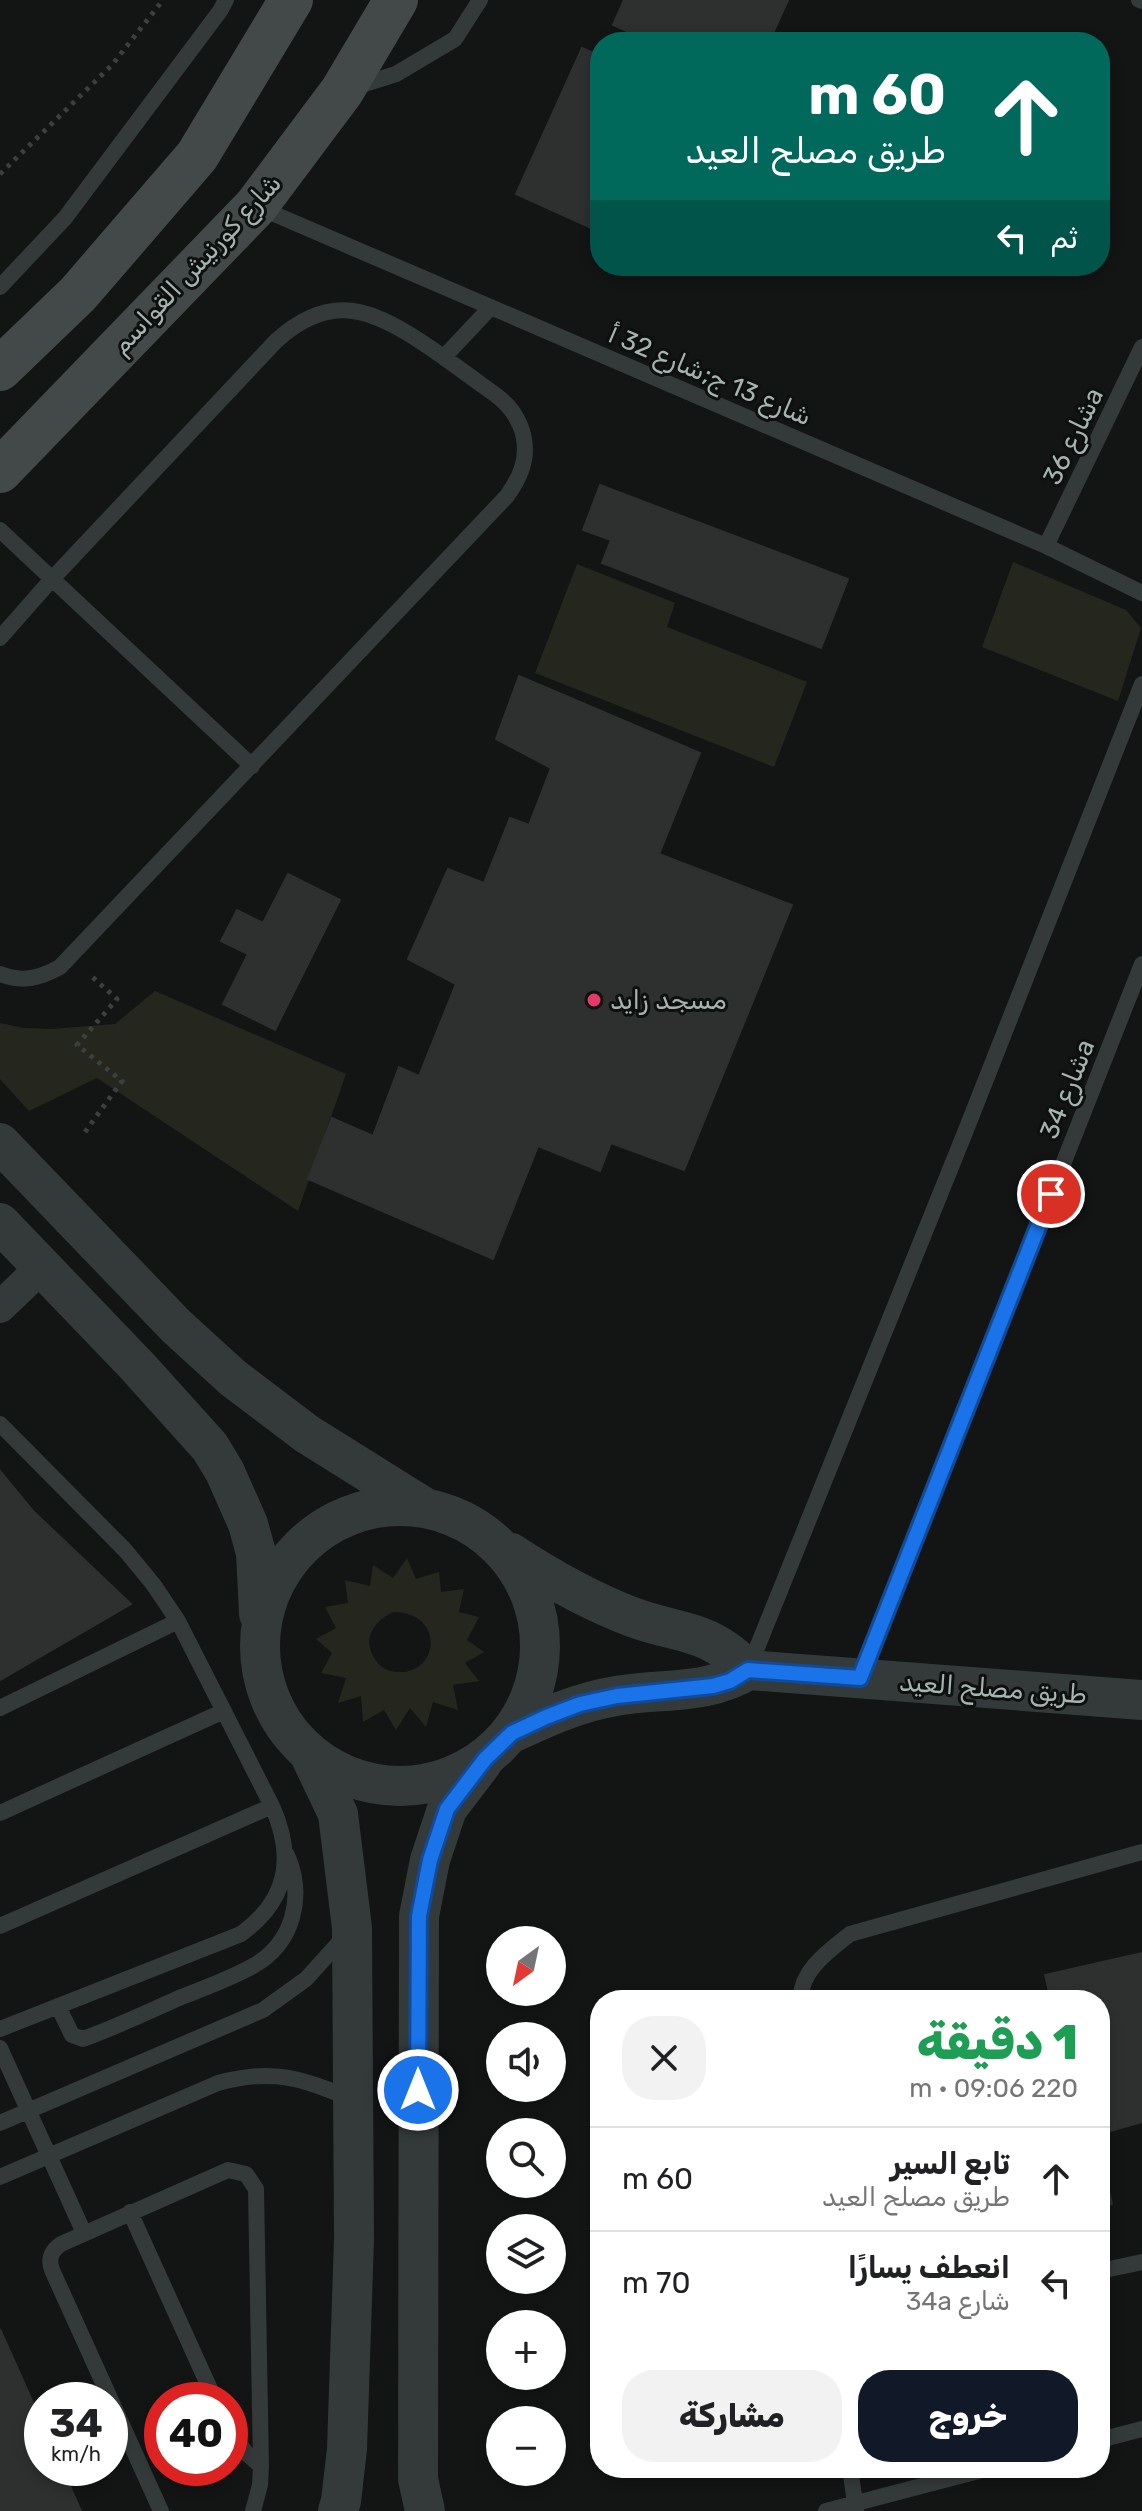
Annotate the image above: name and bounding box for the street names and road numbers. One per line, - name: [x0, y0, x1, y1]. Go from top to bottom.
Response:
- street label: شارع كورنيش القواسم: [105, 168, 289, 362]
- street label: شارع 13 ج;شارع 32 أ: [603, 319, 816, 434]
- street label: شارع 36a: [1037, 383, 1112, 491]
- street label: شارع 34a: [1034, 1035, 1103, 1144]
- street label: طريق مصلح العيد: [898, 1666, 1088, 1714]

